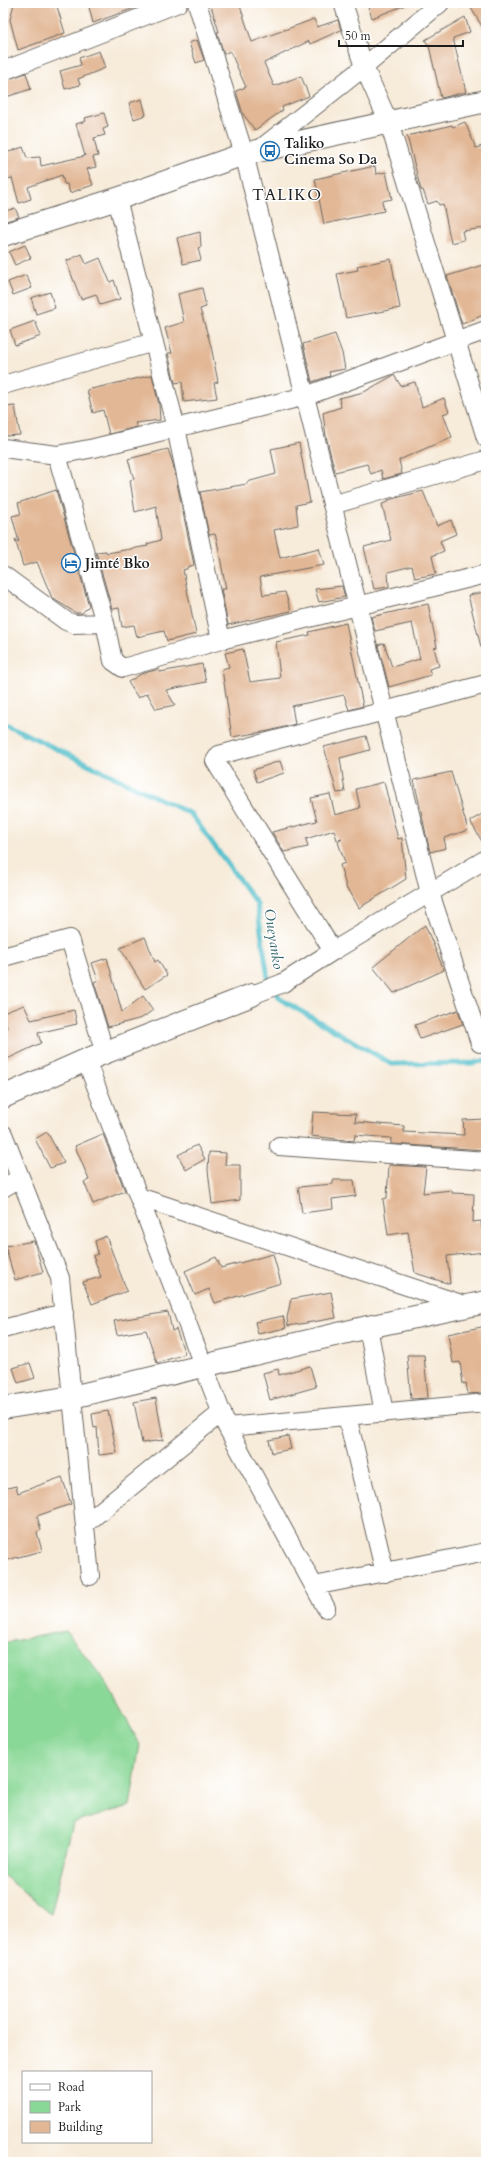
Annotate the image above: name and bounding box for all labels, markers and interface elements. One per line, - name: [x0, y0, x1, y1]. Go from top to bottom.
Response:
- scale bar: [339, 22, 463, 48]
- text: 50 m: [345, 28, 372, 44]
- place label: Taliko Cinema So Da: [284, 134, 377, 169]
- bus stop icon: Taliko Cinema So Da: [259, 140, 281, 162]
- district label: TALIKO: [252, 184, 322, 206]
- hotel icon: Jimté Bko: [60, 552, 82, 574]
- place label: Jimté Bko: [83, 554, 150, 573]
- water label: Oueyanko: [259, 907, 289, 971]
- legend: [22, 2071, 152, 2143]
- text: Road: [58, 2079, 85, 2095]
- text: Park: [58, 2099, 82, 2115]
- text: Building: [58, 2119, 103, 2135]

